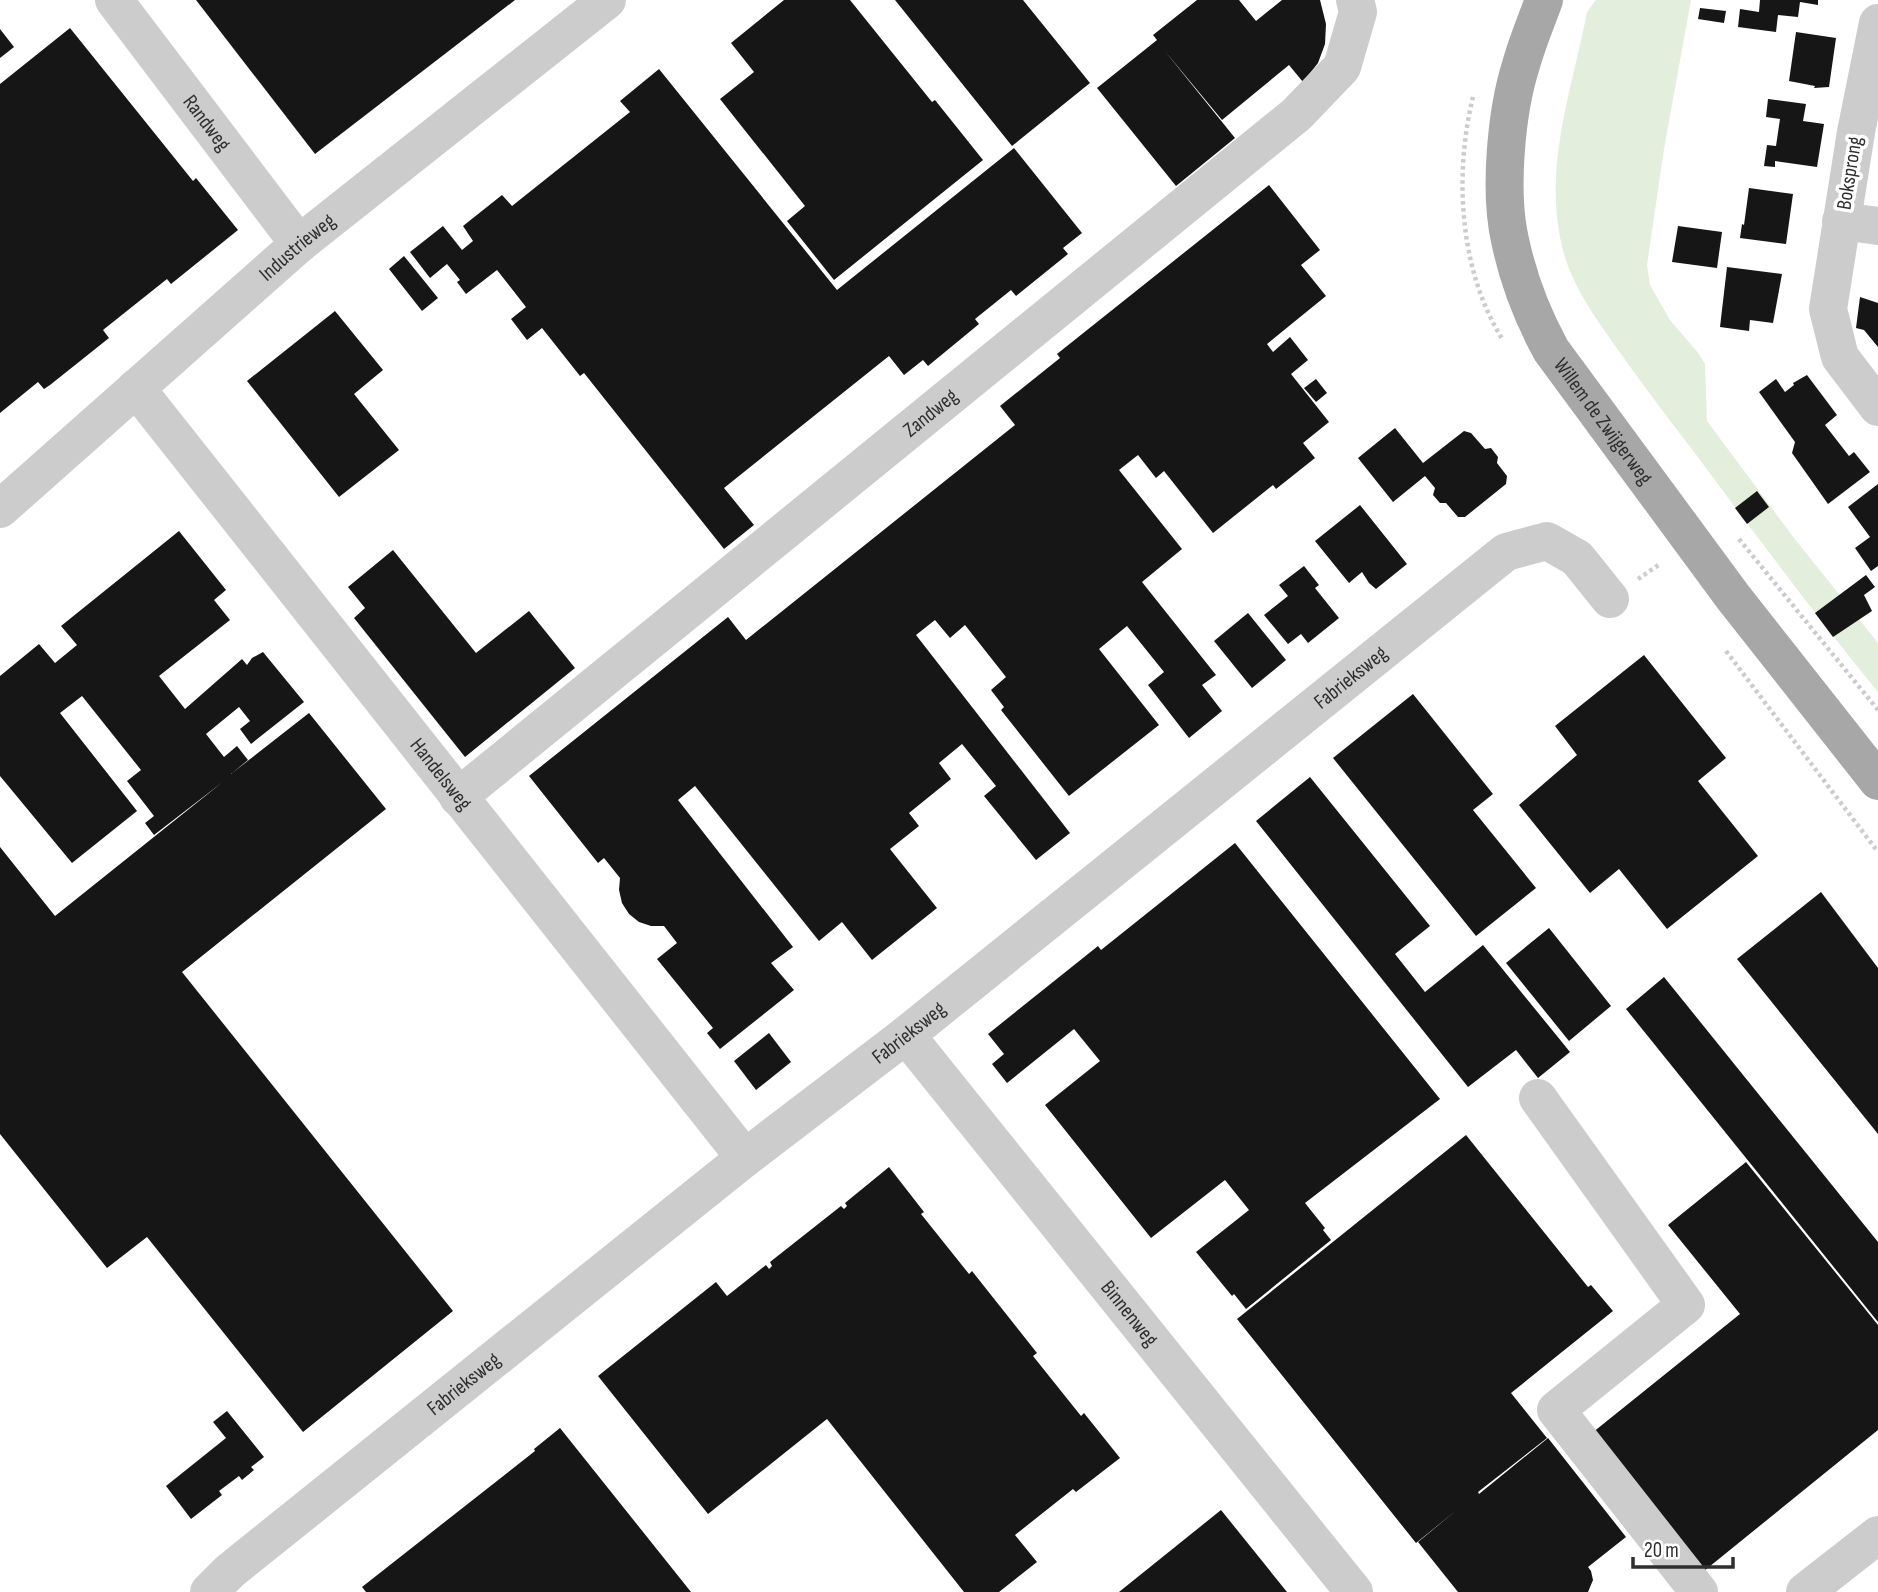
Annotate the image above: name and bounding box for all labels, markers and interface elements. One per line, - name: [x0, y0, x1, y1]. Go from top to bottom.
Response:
- street label: Randweg: [177, 90, 236, 156]
- street label: Boksprong: [1831, 135, 1868, 211]
- street label: Industrieweg: [254, 208, 340, 286]
- street label: Willem de Zwijgerweg: [1548, 353, 1658, 490]
- street label: Zandweg: [898, 383, 963, 442]
- street label: Fabrieksweg: [1309, 641, 1392, 715]
- street label: Handelsweg: [405, 733, 477, 815]
- street label: Fabrieksweg: [867, 996, 951, 1069]
- street label: Binnenweg: [1095, 1276, 1163, 1351]
- street label: Fabrieksweg: [422, 1347, 505, 1421]
- scale bar: [1633, 1526, 1733, 1570]
- text: 20 m: [1644, 1538, 1679, 1563]

